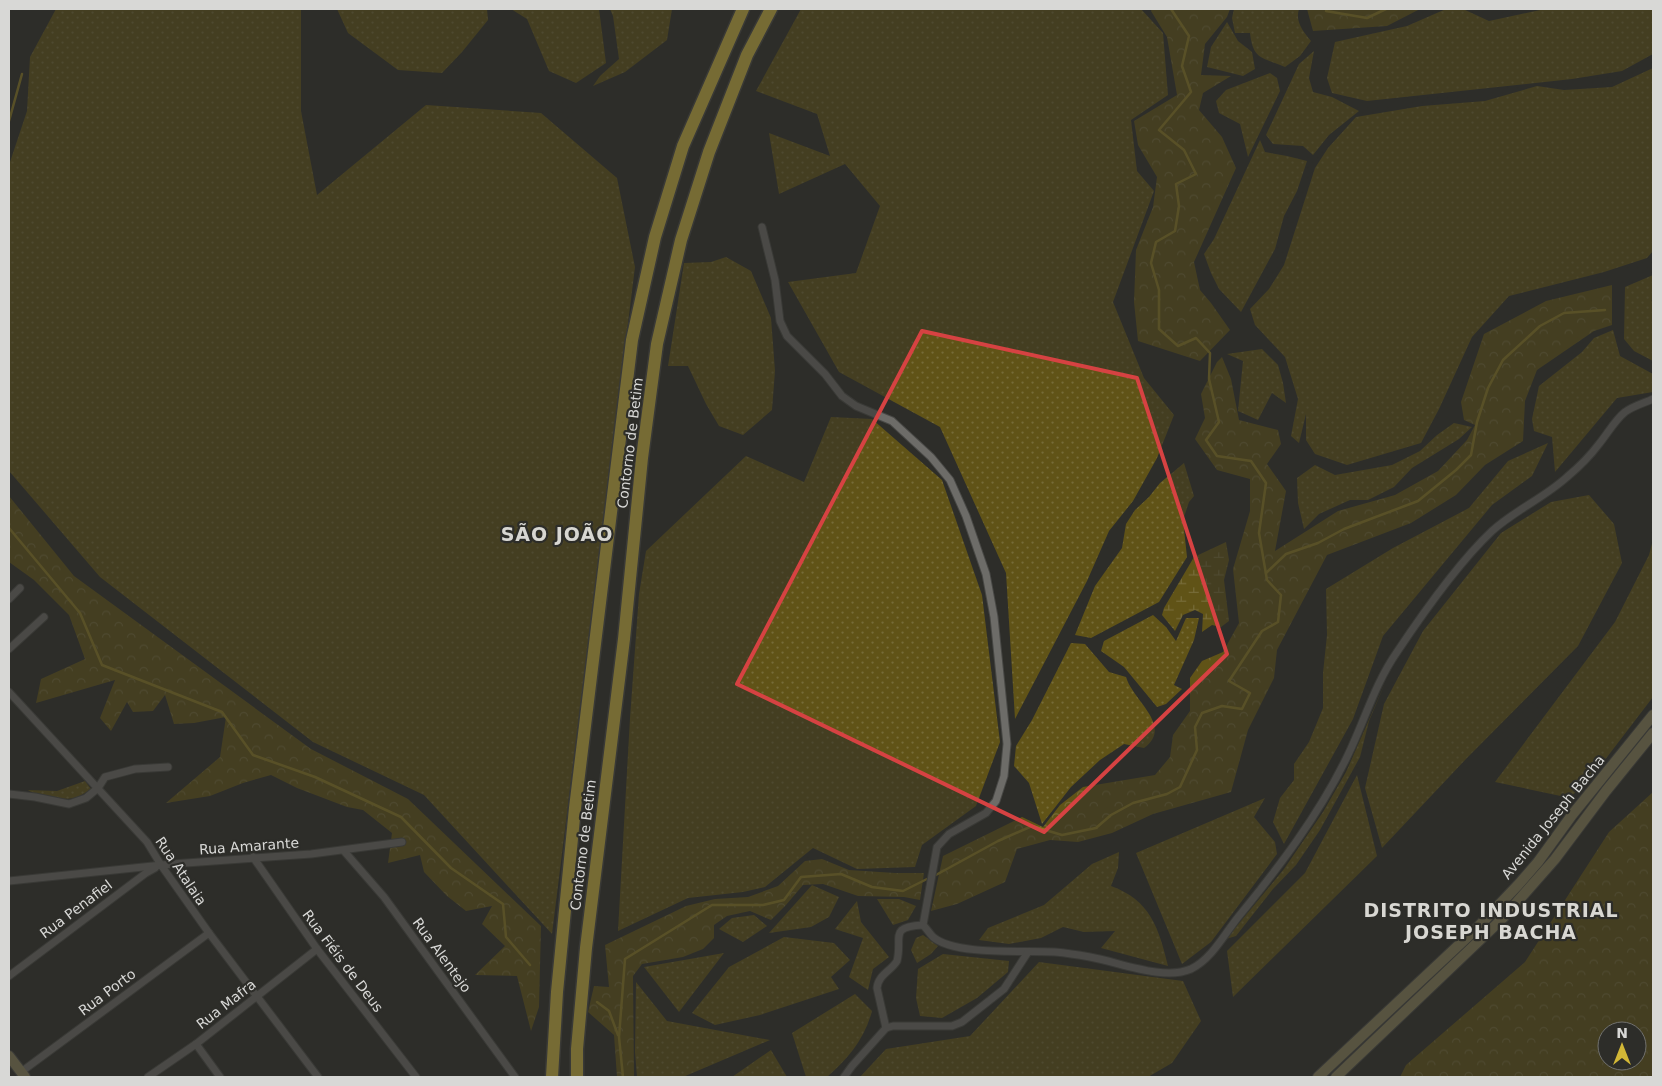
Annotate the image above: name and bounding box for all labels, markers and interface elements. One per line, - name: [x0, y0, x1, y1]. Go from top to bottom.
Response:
- street label: Contorno de Betim: [614, 377, 646, 509]
- district label: SÃO JOÃO: [501, 522, 613, 545]
- street label: Avenida Joseph Bacha: [1498, 752, 1608, 882]
- street label: Contorno de Betim: [567, 779, 599, 911]
- street label: Rua Atalaia: [152, 834, 210, 908]
- street label: Rua Amarante: [199, 835, 299, 857]
- street label: Rua Penafiel: [37, 877, 115, 941]
- district label: DISTRITO INDUSTRIAL JOSEPH BACHA: [1363, 899, 1619, 943]
- street label: Rua Fiéis de Deus: [299, 907, 387, 1015]
- street label: Rua Alentejo: [410, 914, 474, 996]
- street label: Rua Porto: [75, 965, 139, 1019]
- street label: Rua Mafra: [193, 976, 259, 1032]
- north arrow: [1597, 1021, 1647, 1071]
- text: N: [1616, 1025, 1628, 1041]

